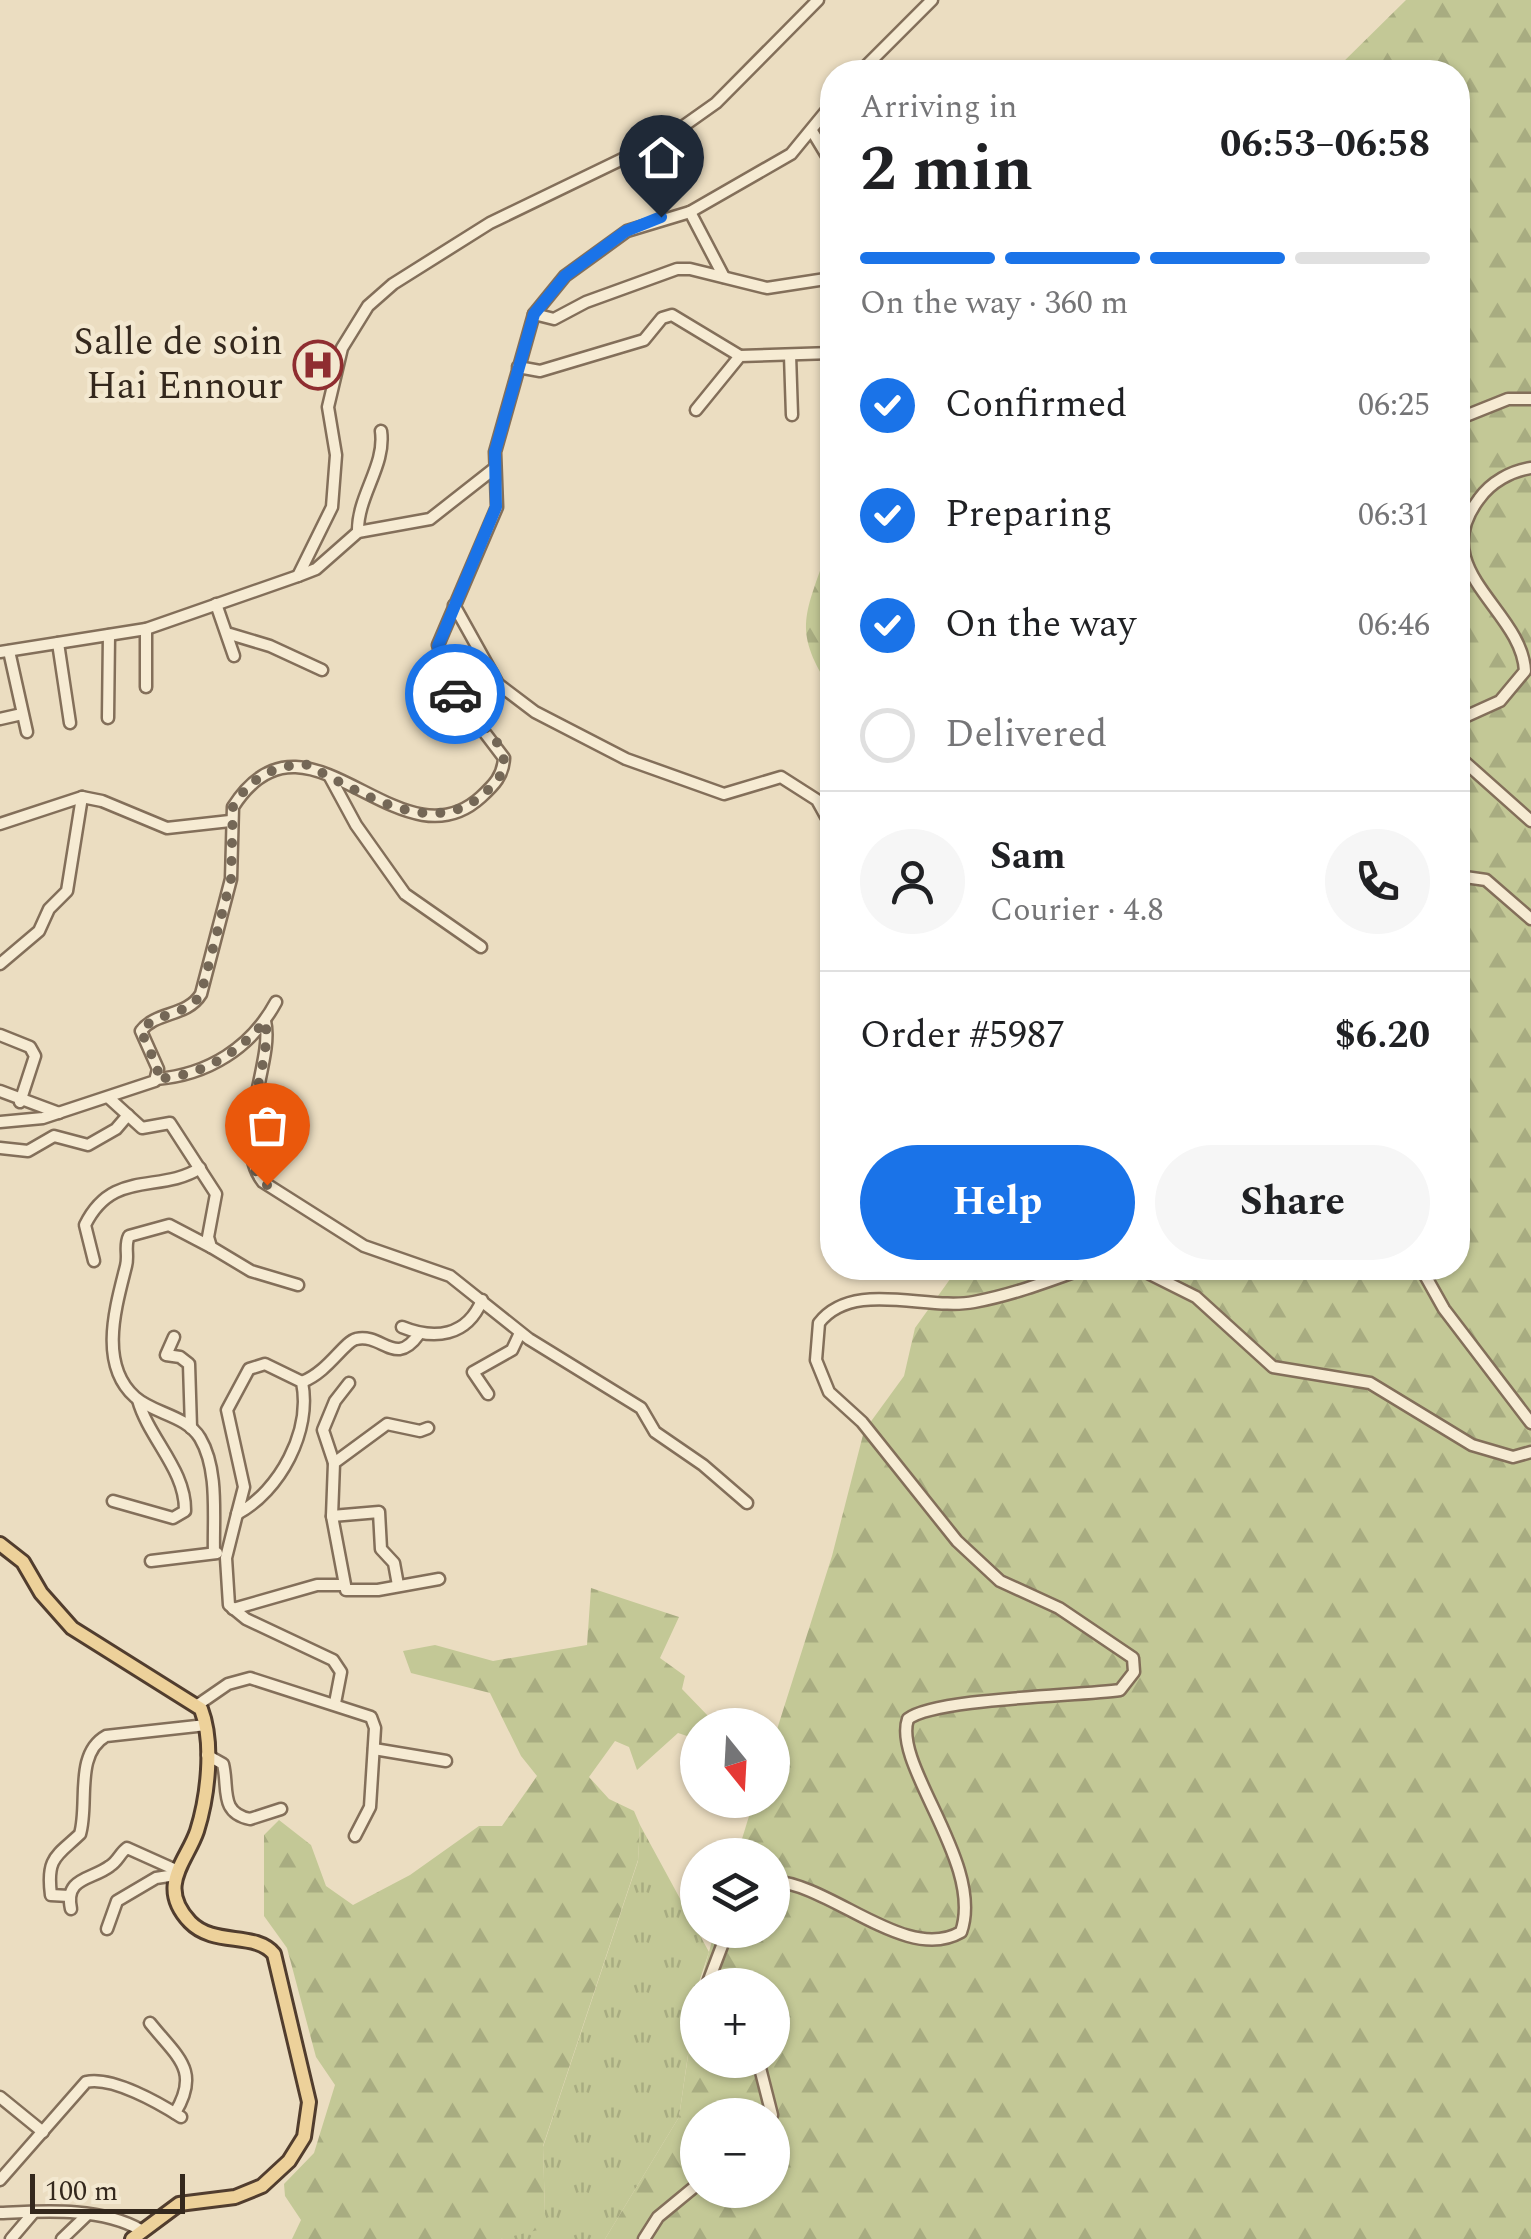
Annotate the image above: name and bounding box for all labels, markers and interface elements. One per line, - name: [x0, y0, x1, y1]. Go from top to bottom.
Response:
- text: Arriving in: [860, 83, 1017, 132]
- pin: [619, 115, 704, 218]
- text: 06:53–06:58: [1220, 116, 1430, 174]
- text: 2 min: [860, 120, 1033, 219]
- icon: home: [634, 130, 689, 185]
- text: On the way · 360 m: [860, 279, 1128, 328]
- place label: Salle de soin Hai Ennour: [73, 314, 283, 416]
- hospital icon: Salle de soin Hai Ennour: [292, 339, 344, 391]
- text: Confirmed: [945, 376, 1127, 434]
- icon: check: [860, 378, 915, 433]
- text: 06:25: [1358, 381, 1430, 430]
- text: Preparing: [945, 486, 1112, 544]
- icon: check: [860, 488, 915, 543]
- text: 06:31: [1358, 491, 1430, 540]
- text: On the way: [945, 596, 1136, 654]
- icon: check: [860, 598, 915, 653]
- text: 06:46: [1358, 601, 1430, 650]
- courier: [405, 644, 505, 744]
- icon: car: [428, 667, 483, 722]
- text: Delivered: [945, 706, 1107, 764]
- text: Sam: [990, 828, 1066, 886]
- button: person: [860, 829, 965, 934]
- button: phone: [1325, 829, 1430, 934]
- text: Courier · 4.8: [990, 886, 1163, 935]
- text: Order #5987: [860, 1007, 1065, 1065]
- text: $6.20: [1335, 1007, 1430, 1065]
- pin: [225, 1083, 310, 1186]
- icon: bag: [240, 1098, 295, 1153]
- button: Help: [860, 1145, 1135, 1260]
- button: Share: [1155, 1145, 1430, 1260]
- north arrow: [680, 1708, 790, 1818]
- map controls: [680, 1708, 790, 2208]
- button: layers: [680, 1838, 790, 1948]
- button: +: [680, 1968, 790, 2078]
- button: −: [680, 2098, 790, 2208]
- scale bar: [30, 2169, 185, 2214]
- text: 100 m: [45, 2170, 118, 2213]

